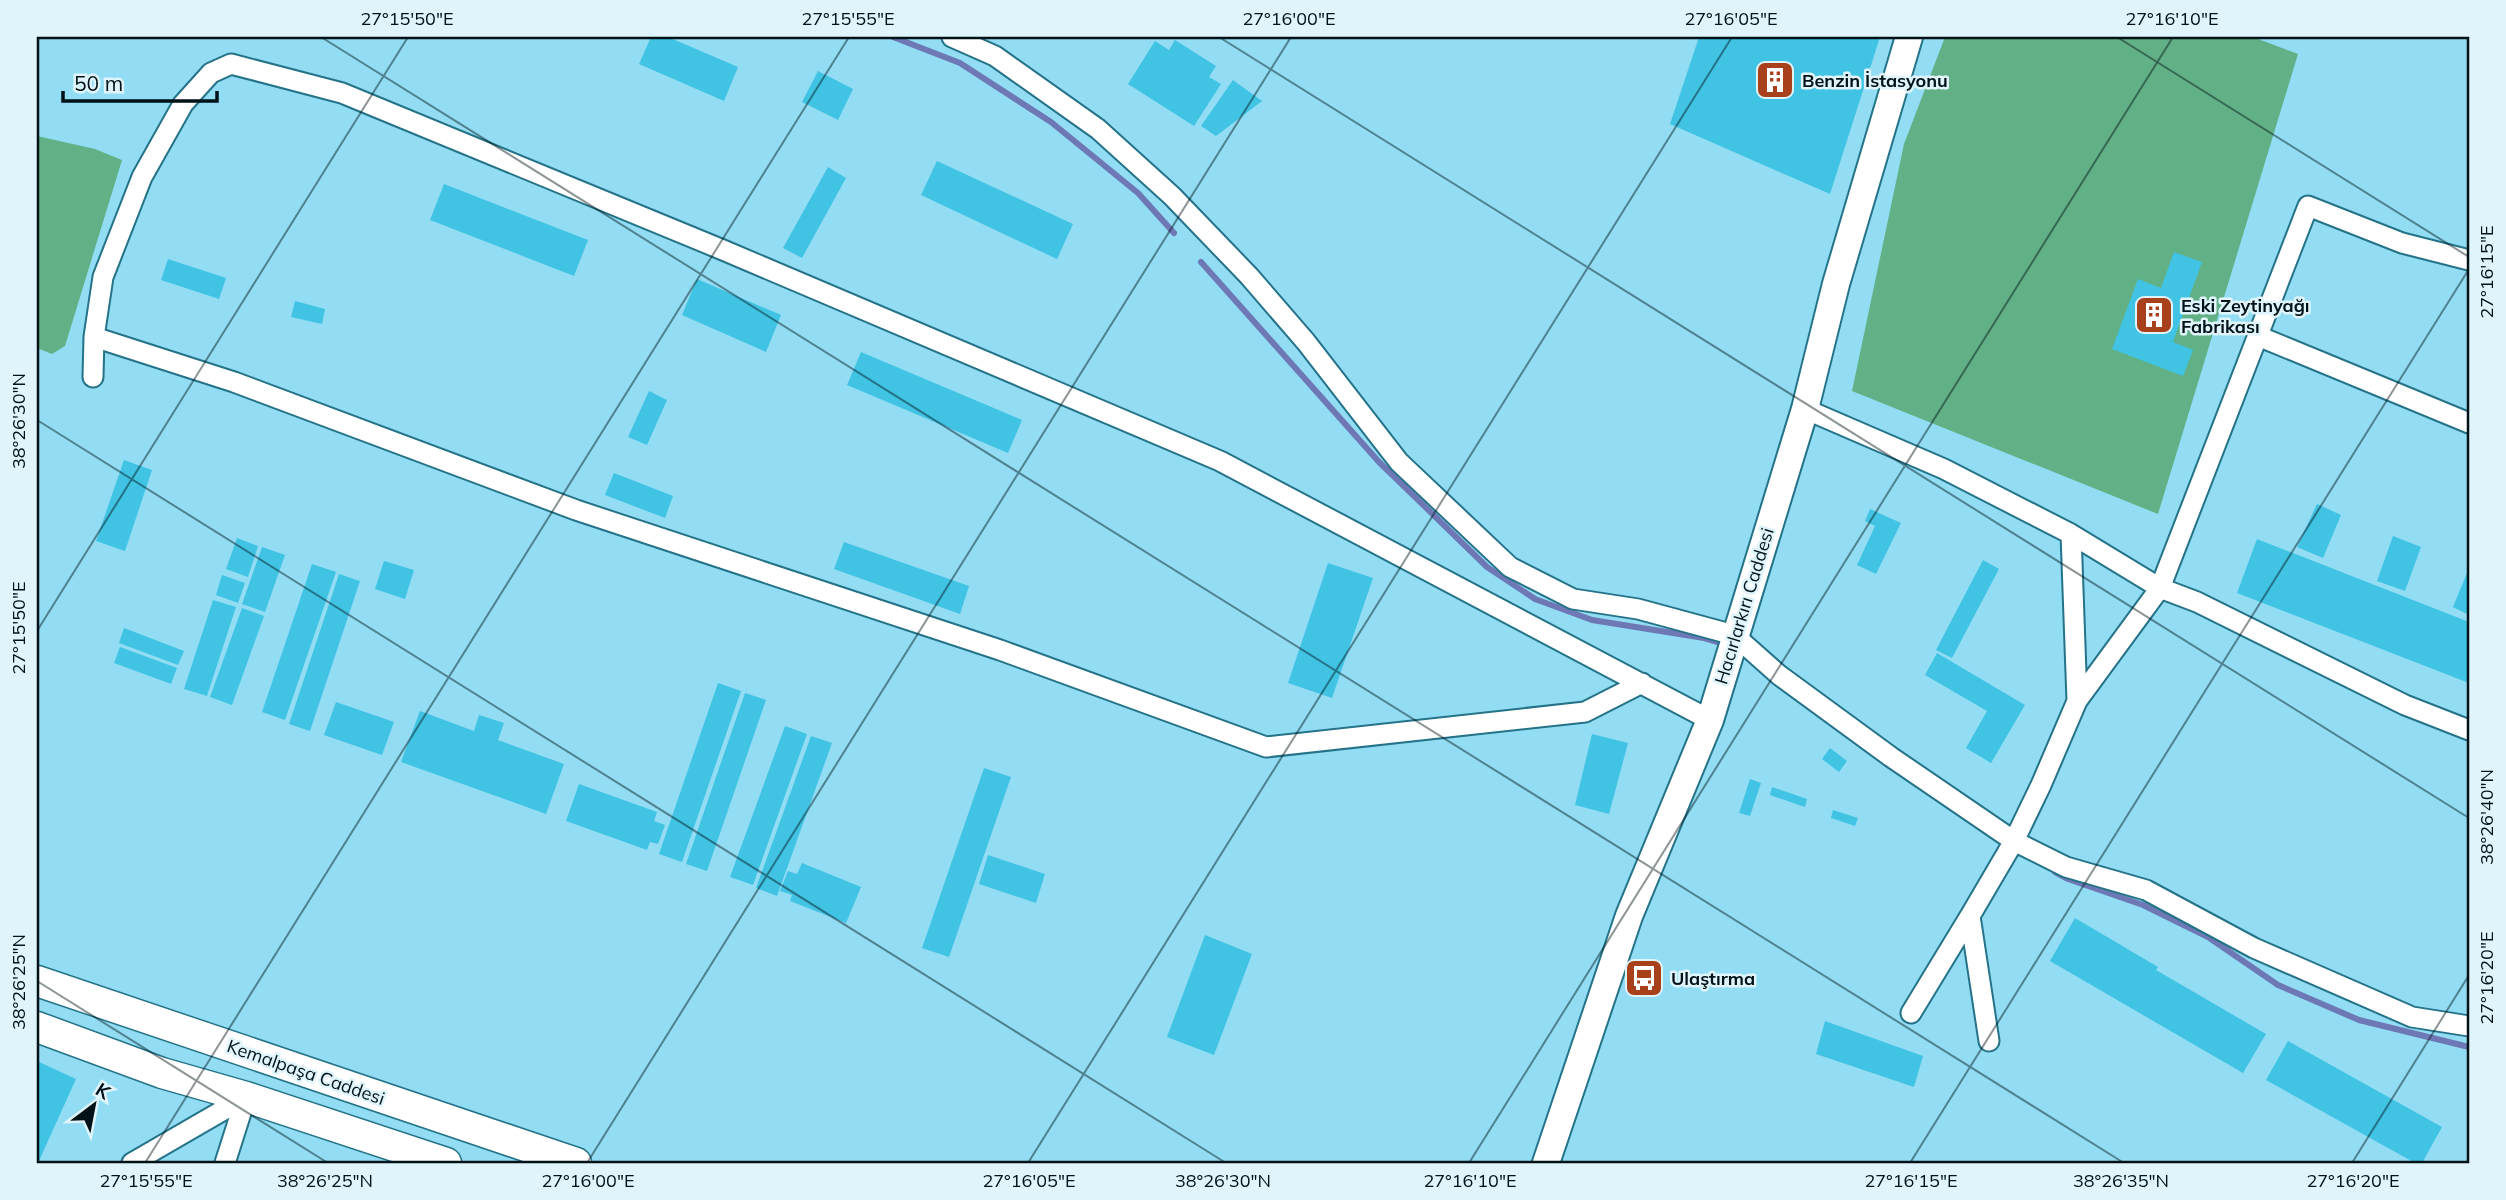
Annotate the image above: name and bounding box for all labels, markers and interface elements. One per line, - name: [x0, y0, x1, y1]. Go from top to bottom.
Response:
- text: 27°15'50"E: [360, 7, 454, 30]
- text: 27°15'55"E: [801, 7, 895, 30]
- text: 27°16'00"E: [1242, 7, 1336, 30]
- text: 27°16'05"E: [1684, 7, 1778, 30]
- text: 27°16'10"E: [2125, 7, 2219, 30]
- building icon: Benzin İstasyonu: [1754, 59, 1796, 101]
- scale bar: [63, 60, 217, 104]
- place label: Benzin İstasyonu: [1802, 69, 1948, 92]
- text: 50 m: [74, 70, 123, 96]
- text: 27°16'15"E: [2475, 225, 2498, 319]
- building icon: Eski Zeytinyağı Fabrikası: [2133, 294, 2175, 336]
- place label: Eski Zeytinyağı Fabrikası: [2181, 294, 2310, 338]
- text: 38°26'30"N: [7, 373, 30, 469]
- street label: Hacırlarkırı Caddesi: [1709, 525, 1779, 687]
- text: 27°15'50"E: [7, 581, 30, 675]
- text: 38°26'40"N: [2475, 769, 2498, 865]
- text: 27°16'20"E: [2475, 931, 2498, 1025]
- text: 38°26'25"N: [7, 934, 30, 1030]
- bus stop icon: Ulaştırma: [1623, 957, 1665, 999]
- place label: Ulaştırma: [1671, 967, 1755, 990]
- street label: Kemalpaşa Caddesi: [224, 1034, 388, 1110]
- north arrow: [60, 1070, 130, 1140]
- text: K: [91, 1077, 116, 1105]
- text: 27°15'55"E: [99, 1169, 193, 1192]
- text: 38°26'25"N: [277, 1169, 373, 1192]
- text: 27°16'00"E: [541, 1169, 635, 1192]
- text: 27°16'05"E: [982, 1169, 1076, 1192]
- text: 38°26'30"N: [1175, 1169, 1271, 1192]
- text: 27°16'10"E: [1423, 1169, 1517, 1192]
- text: 27°16'15"E: [1864, 1169, 1958, 1192]
- text: 38°26'35"N: [2073, 1169, 2169, 1192]
- text: 27°16'20"E: [2306, 1169, 2400, 1192]

